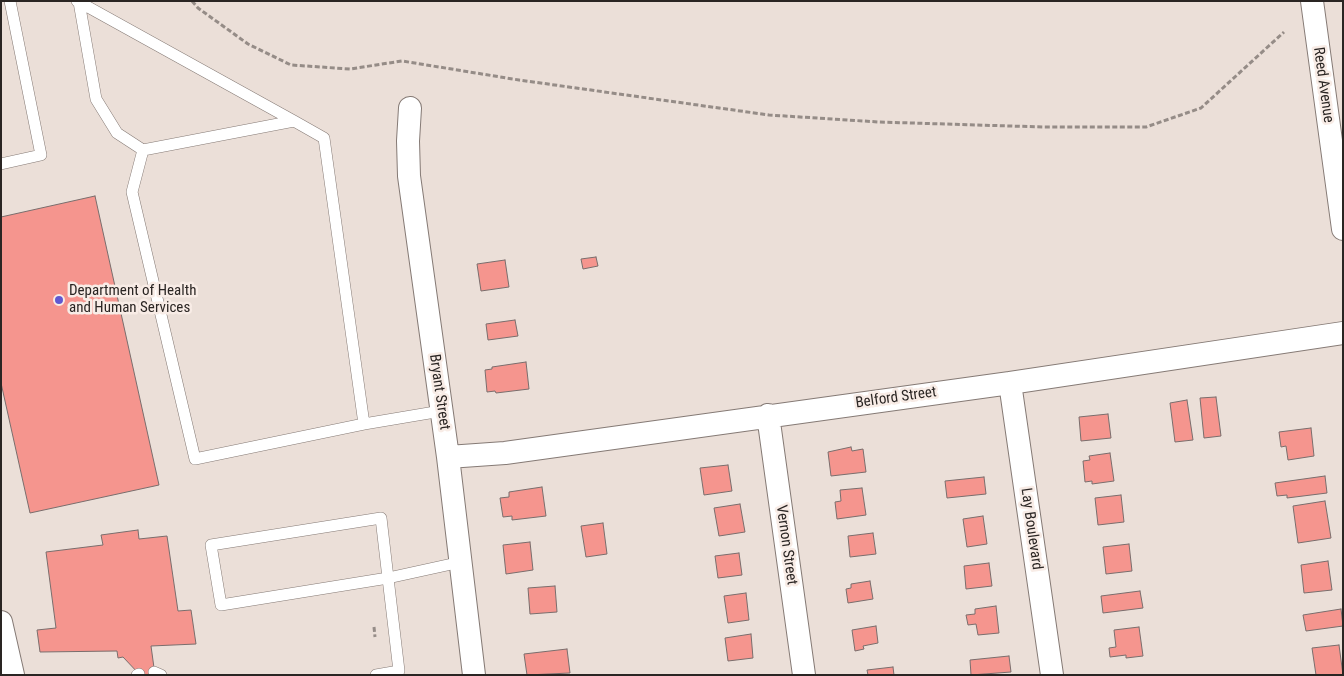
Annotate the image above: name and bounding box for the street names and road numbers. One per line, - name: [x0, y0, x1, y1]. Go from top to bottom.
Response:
- street label: Reed Avenue: [1309, 46, 1337, 124]
- street label: Bryant Street: [425, 353, 453, 431]
- street label: Belford Street: [854, 383, 938, 413]
- street label: Lay Boulevard: [1016, 487, 1046, 571]
- street label: Vernon Street: [771, 504, 801, 586]

